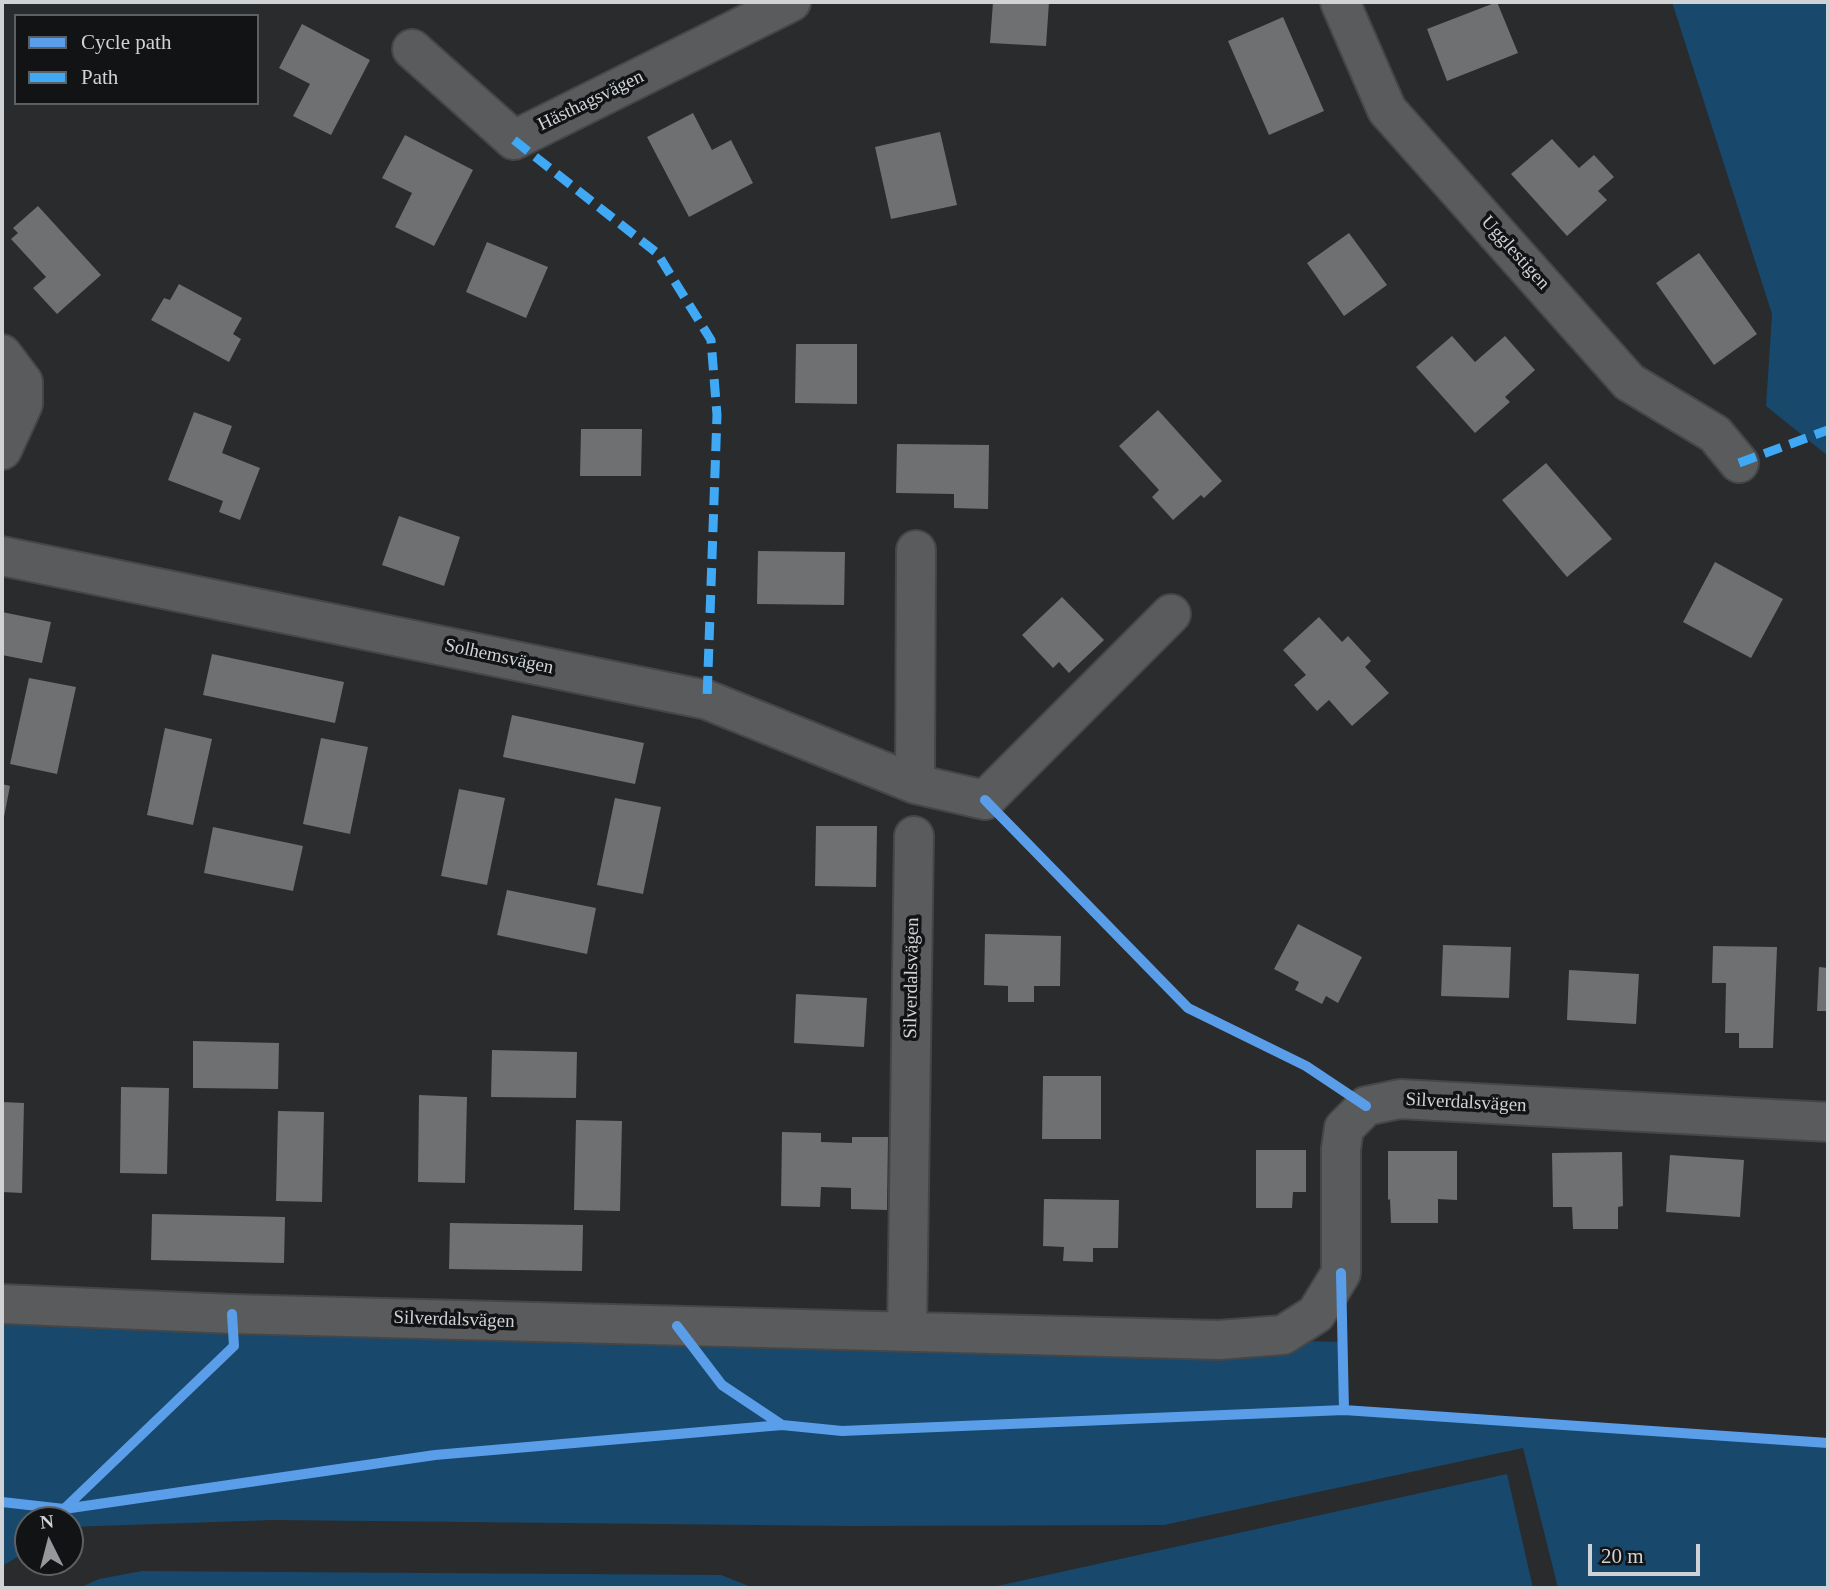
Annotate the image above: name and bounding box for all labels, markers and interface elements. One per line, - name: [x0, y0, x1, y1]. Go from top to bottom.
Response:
- legend: [14, 14, 259, 105]
- text: Cycle path: [81, 30, 171, 54]
- text: Path: [81, 65, 118, 89]
- street label: Hästhagsvägen: [534, 66, 648, 136]
- street label: Ugglestigen: [1476, 211, 1554, 295]
- street label: Solhemsvägen: [442, 634, 556, 680]
- street label: Silverdalsvägen: [900, 917, 924, 1039]
- street label: Silverdalsvägen: [1405, 1088, 1527, 1118]
- street label: Silverdalsvägen: [393, 1306, 515, 1334]
- north arrow: [14, 1506, 84, 1576]
- text: N: [39, 1510, 55, 1533]
- scale bar: [1592, 1530, 1704, 1574]
- text: 20 m: [1601, 1544, 1644, 1568]

